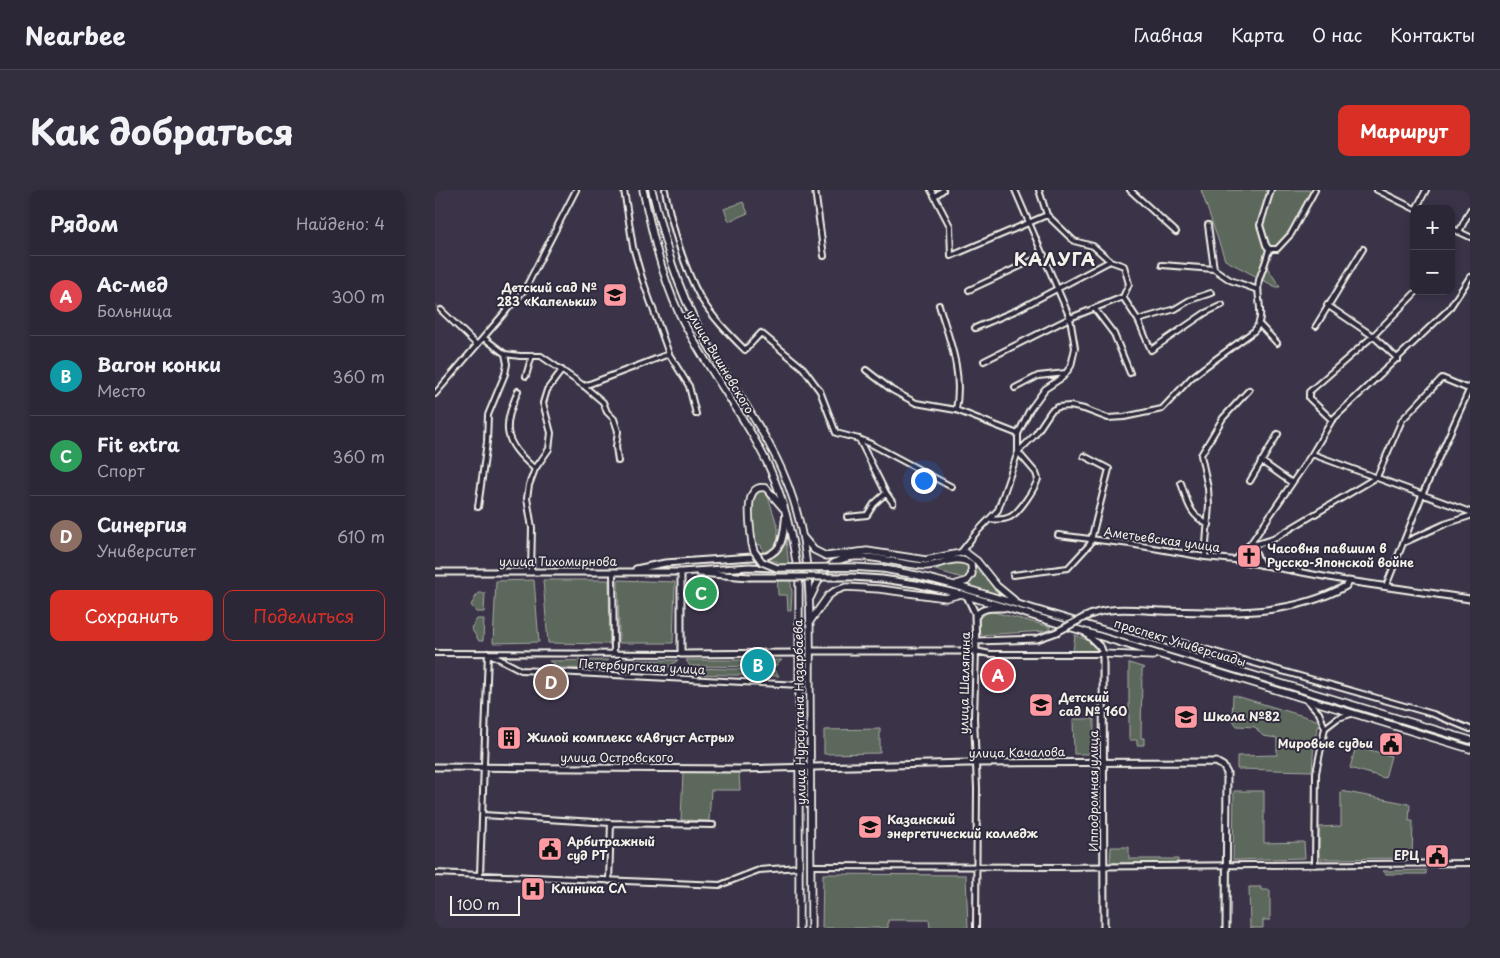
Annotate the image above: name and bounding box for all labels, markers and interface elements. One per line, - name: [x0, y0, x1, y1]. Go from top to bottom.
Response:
- text: Nearbee: [25, 17, 126, 53]
- text: Главная: [1134, 21, 1203, 48]
- text: Карта: [1231, 21, 1284, 48]
- text: О нас: [1312, 21, 1362, 48]
- text: Контакты: [1390, 21, 1475, 48]
- text: Как добраться: [30, 104, 294, 157]
- button: Маршрут: [1338, 105, 1470, 156]
- map controls: [1410, 205, 1455, 295]
- button: +: [1410, 205, 1455, 250]
- text: Рядом: [50, 207, 118, 239]
- text: Найдено: 4: [296, 211, 385, 235]
- district label: КАЛУГА: [1014, 245, 1096, 272]
- button: −: [1410, 250, 1455, 295]
- text: Ас-мед: [97, 270, 168, 298]
- place label: Детский сад № 283 «Капельки»: [497, 278, 597, 310]
- school or university icon: Детский сад № 283 «Капельки»: [602, 282, 628, 308]
- text: A: [60, 284, 72, 308]
- text: 300 m: [331, 284, 385, 308]
- text: Больница: [97, 298, 172, 322]
- street label: улица Вишневского: [683, 306, 759, 417]
- text: Вагон конки: [97, 350, 221, 378]
- text: B: [61, 364, 71, 388]
- text: 360 m: [333, 364, 385, 388]
- text: Место: [97, 378, 146, 402]
- text: Fit extra: [97, 430, 180, 458]
- text: C: [60, 444, 72, 468]
- text: 360 m: [333, 444, 385, 468]
- text: Спорт: [97, 458, 145, 482]
- your location: [911, 468, 937, 494]
- text: Синергия: [97, 510, 187, 538]
- street label: Аметьевская улица: [1103, 522, 1222, 556]
- text: D: [60, 524, 72, 548]
- text: 610 m: [337, 524, 385, 548]
- text: Университет: [97, 538, 196, 562]
- place label: Часовня павшим в Русско-Японской войне: [1267, 539, 1414, 571]
- church icon: Часовня павшим в Русско-Японской войне: [1236, 543, 1262, 569]
- street label: улица Тихомирнова: [499, 552, 617, 570]
- pin: C: [685, 574, 717, 612]
- button: Сохранить: [50, 590, 213, 641]
- button: Поделиться: [223, 590, 385, 641]
- street label: проспект Универсиады: [1112, 613, 1248, 671]
- street label: улица Нурсултана Назарбаева: [788, 619, 810, 805]
- street label: улица Шаляпина: [954, 631, 974, 734]
- pin: B: [742, 646, 774, 684]
- street label: Петербургская улица: [578, 654, 706, 678]
- pin: A: [982, 656, 1014, 694]
- pin: D: [535, 663, 567, 701]
- place label: Детский сад № 160: [1058, 688, 1127, 720]
- school or university icon: Детский сад № 160: [1028, 692, 1054, 718]
- school or university icon: Школа №82: [1173, 704, 1199, 730]
- place label: Школа №82: [1203, 707, 1280, 725]
- building icon: Жилой комплекс «Август Астры»: [496, 725, 522, 751]
- place label: Жилой комплекс «Август Астры»: [526, 728, 734, 746]
- street label: Ипподромная улица: [1084, 730, 1102, 852]
- public building icon: Мировые судьи: [1378, 731, 1404, 757]
- place label: Мировые судьи: [1278, 734, 1373, 752]
- street label: улица Качалова: [969, 742, 1066, 762]
- street label: улица Островского: [560, 748, 674, 766]
- place label: Казанский энергетический колледж: [887, 810, 1039, 842]
- school or university icon: Казанский энергетический колледж: [857, 814, 883, 840]
- place label: Арбитражный суд РТ: [566, 832, 655, 864]
- public building icon: Арбитражный суд РТ: [537, 836, 563, 862]
- public building icon: ЕРЦ: [1424, 843, 1450, 869]
- place label: ЕРЦ: [1394, 846, 1419, 864]
- hospital icon: Клиника СЛ: [520, 876, 546, 902]
- place label: Клиника СЛ: [551, 879, 627, 897]
- scale bar: [450, 893, 520, 916]
- text: 100 m: [457, 894, 500, 915]

